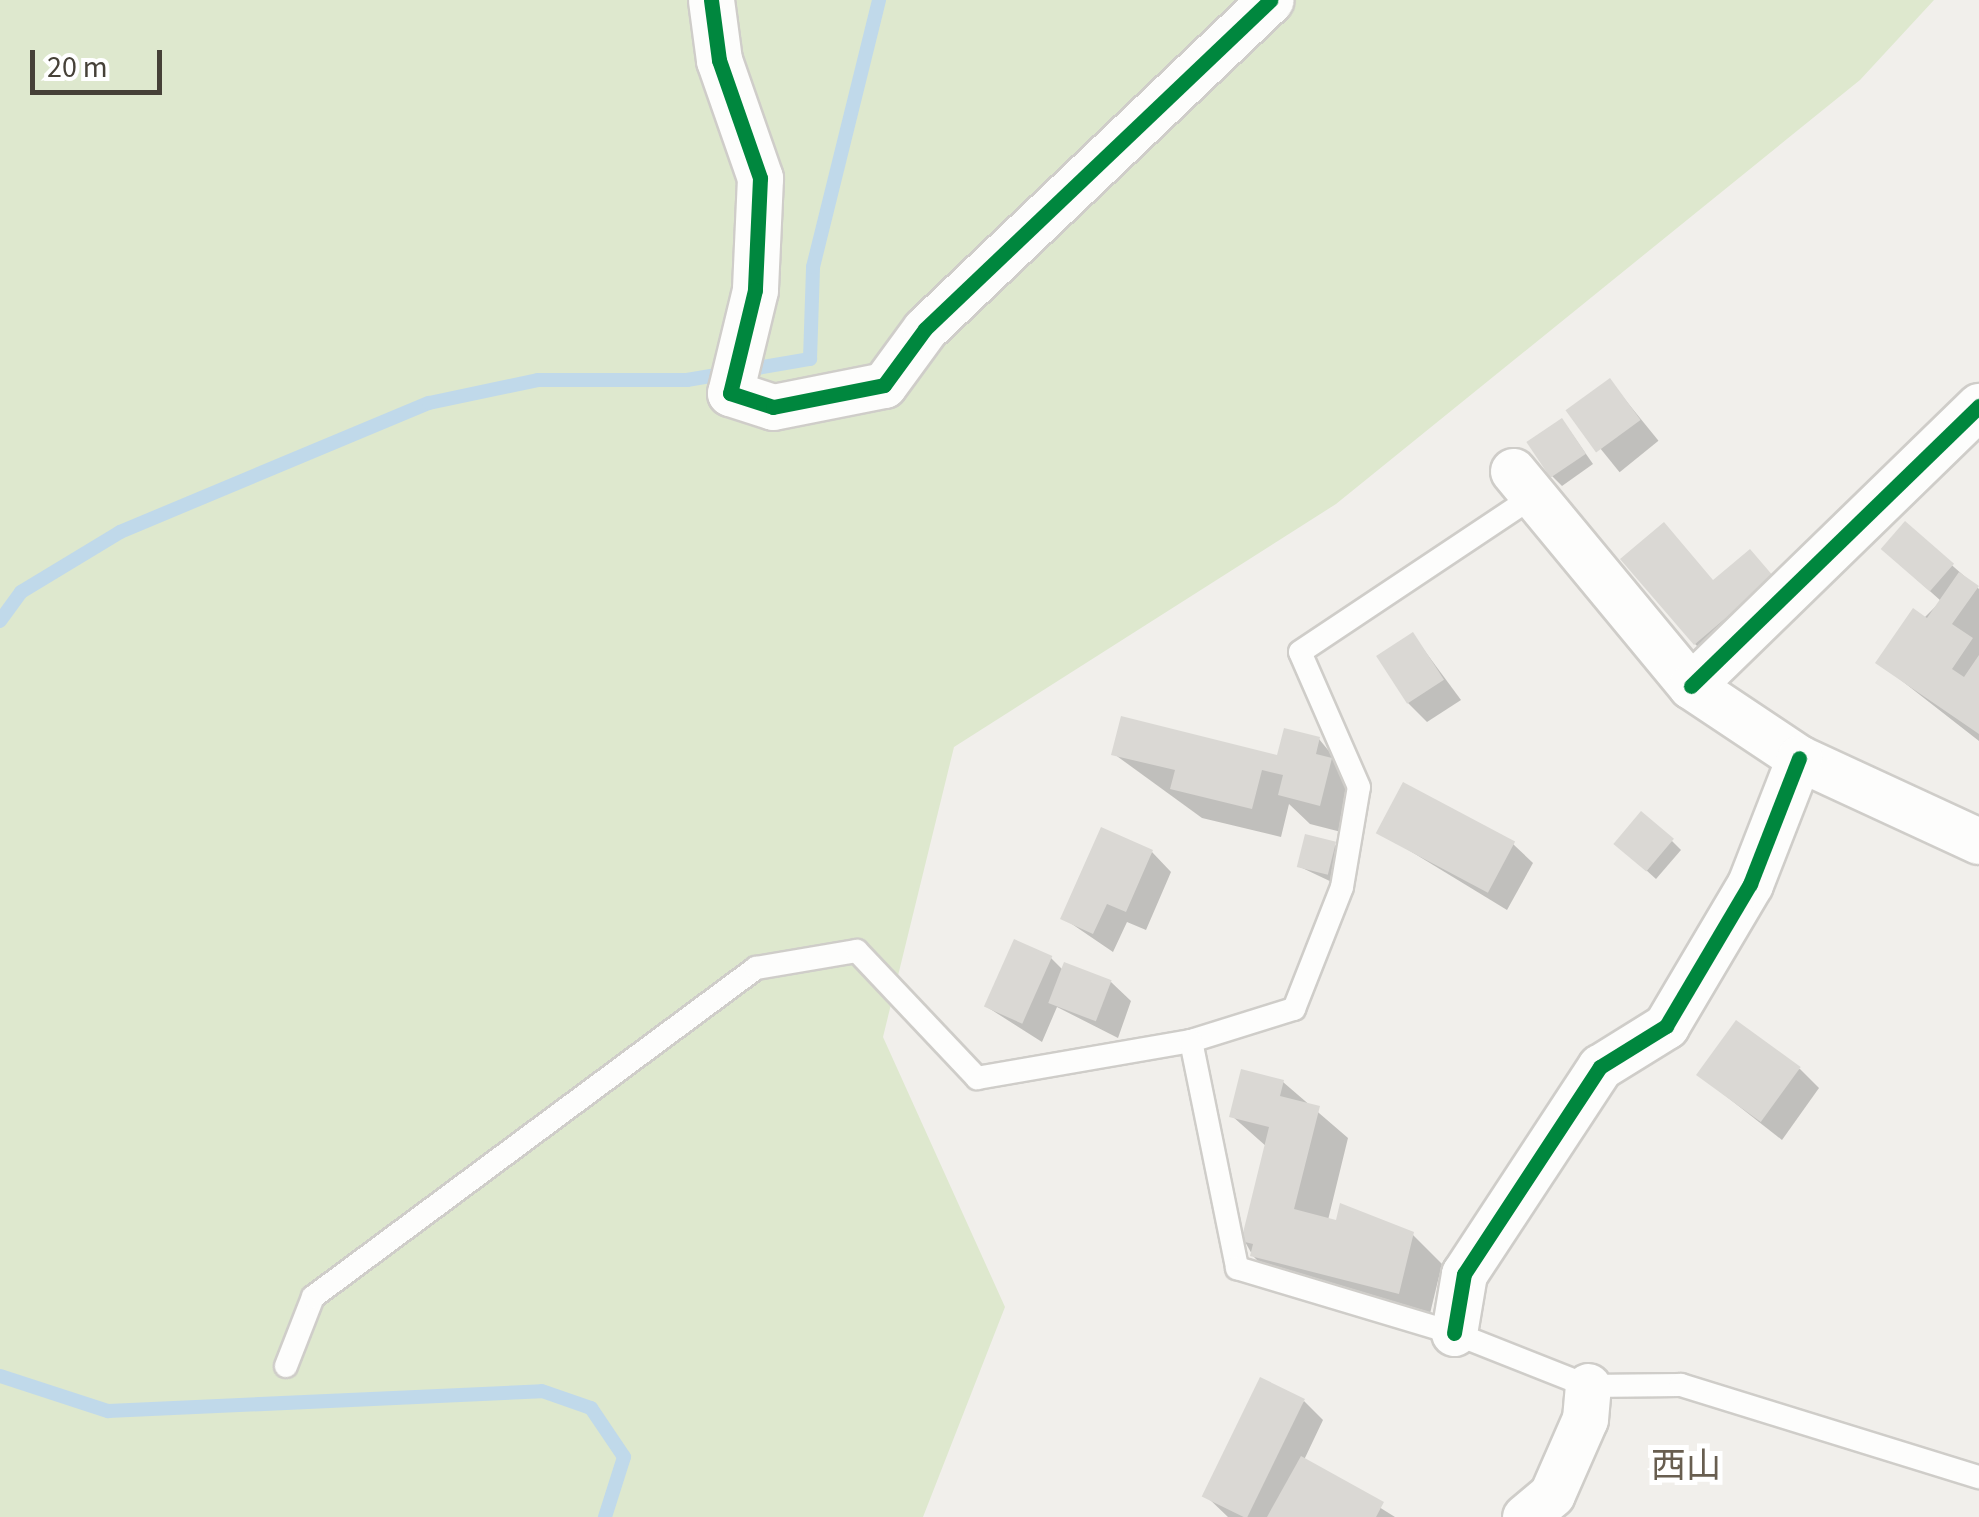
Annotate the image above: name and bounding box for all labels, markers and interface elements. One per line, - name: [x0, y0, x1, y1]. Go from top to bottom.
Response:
- scale bar: [35, 30, 168, 92]
- text: 20 m: [47, 46, 108, 89]
- district label: 西山: [1651, 1445, 1721, 1487]

